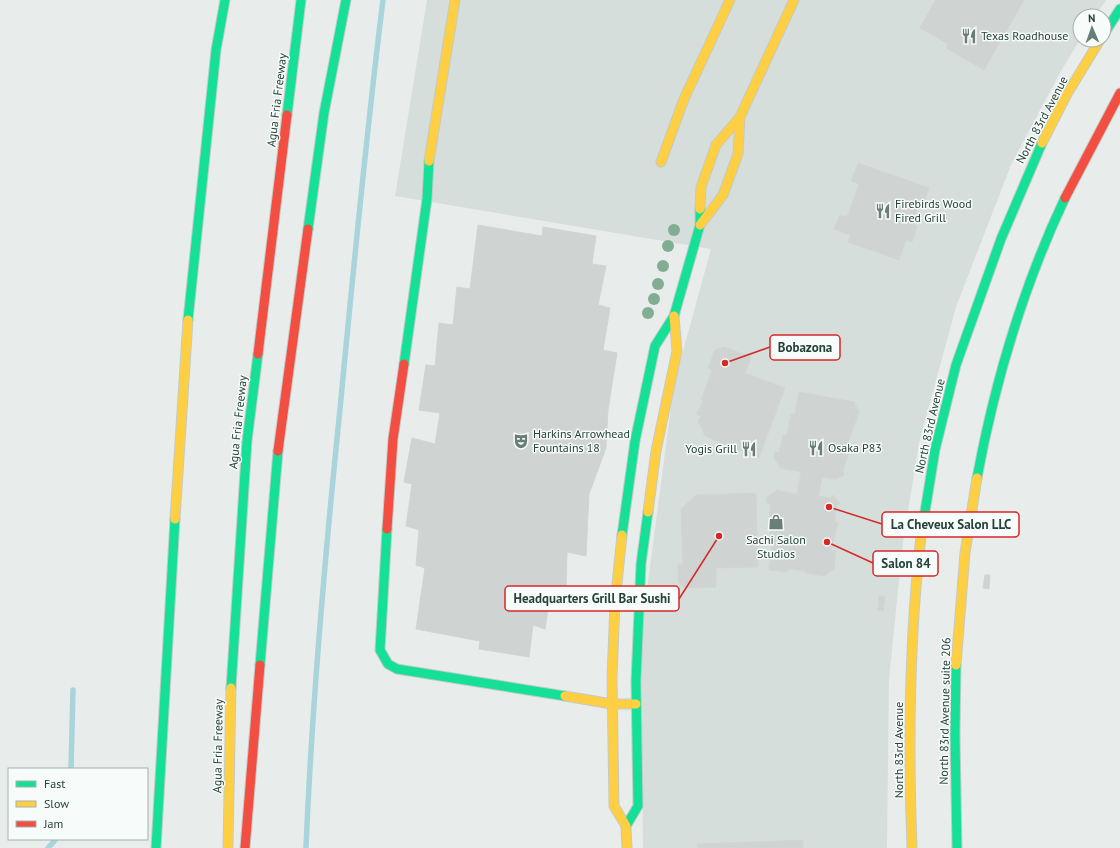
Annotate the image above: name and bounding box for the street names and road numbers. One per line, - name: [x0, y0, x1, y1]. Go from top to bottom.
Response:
- street label: Agua Fria Freeway: [263, 52, 290, 148]
- street label: North 83rd Avenue: [1012, 74, 1071, 166]
- street label: Agua Fria Freeway: [225, 374, 250, 470]
- street label: North 83rd Avenue: [911, 377, 948, 475]
- street label: North 83rd Avenue suite 206: [936, 637, 953, 785]
- street label: Agua Fria Freeway: [209, 698, 226, 793]
- street label: North 83rd Avenue: [891, 702, 906, 798]

